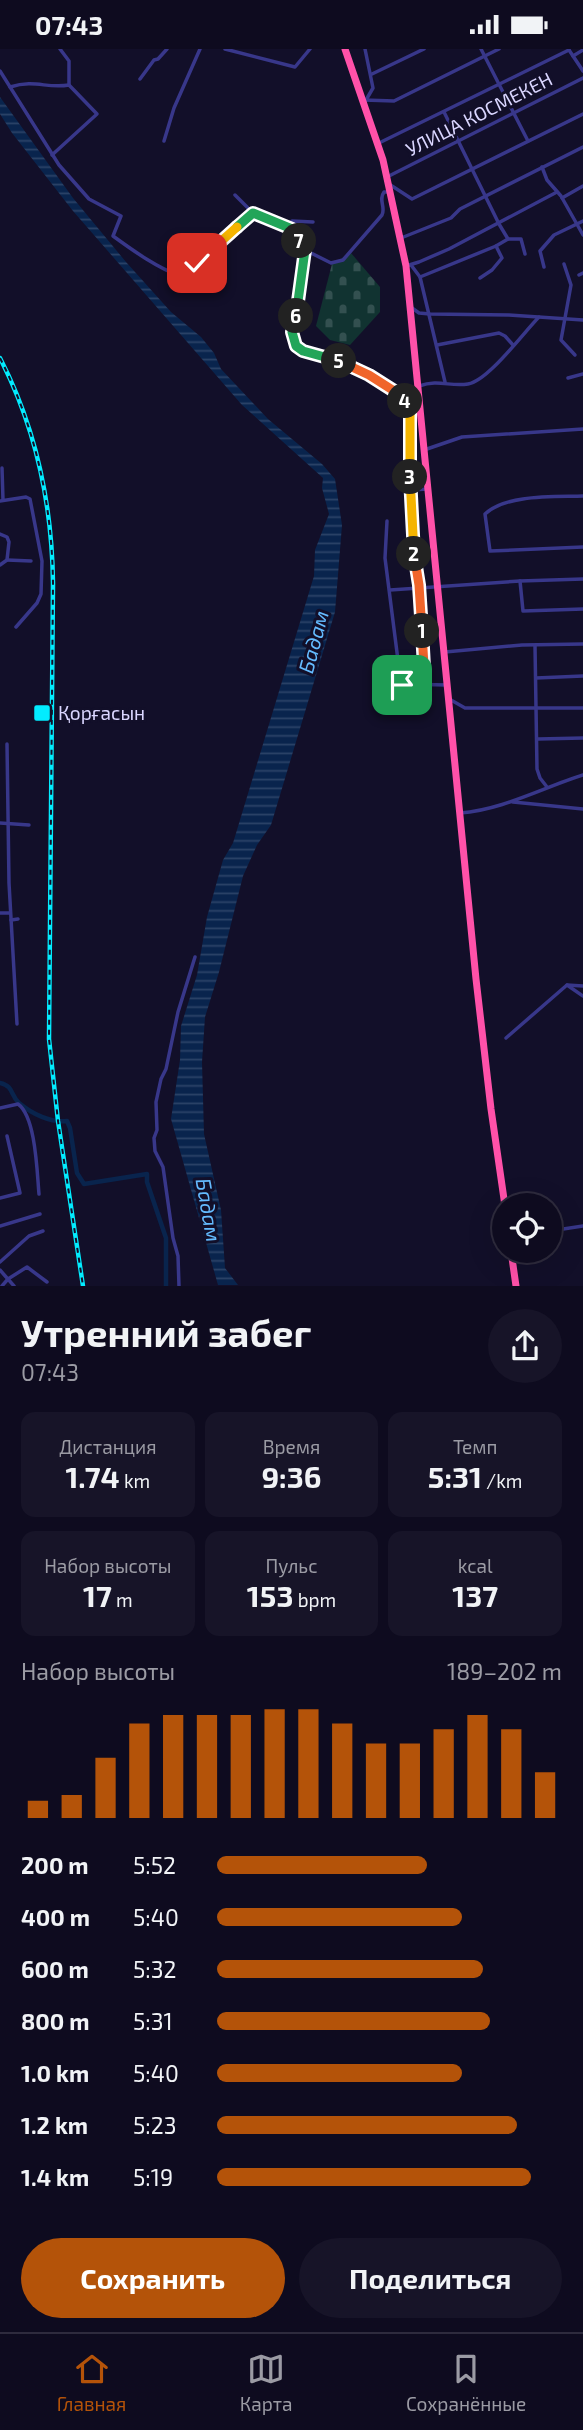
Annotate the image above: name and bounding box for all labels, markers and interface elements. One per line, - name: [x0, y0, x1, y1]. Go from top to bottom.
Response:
- text: 07:43: [35, 9, 103, 40]
- street label: УЛИЦА КОСМЕКЕН: [402, 67, 556, 160]
- pin: 7: [282, 223, 316, 259]
- text: 7: [293, 229, 304, 252]
- pin: [167, 233, 227, 293]
- icon: check: [178, 244, 216, 282]
- pin: 6: [278, 299, 314, 333]
- text: 6: [290, 304, 301, 327]
- pin: 5: [322, 343, 356, 379]
- text: 5: [333, 349, 344, 372]
- pin: 4: [388, 383, 422, 419]
- text: 4: [398, 389, 411, 412]
- pin: 3: [392, 459, 428, 495]
- text: 3: [404, 465, 415, 488]
- pin: 2: [396, 537, 432, 571]
- text: 2: [408, 542, 419, 565]
- water label: Бадам: [292, 607, 333, 676]
- pin: 1: [404, 613, 440, 649]
- text: 1: [417, 619, 426, 642]
- pin: [372, 655, 432, 715]
- icon: arrive: [383, 666, 421, 704]
- place label: Қорғасын: [58, 701, 145, 724]
- marker: Қорғасын: [32, 703, 52, 723]
- water label: Бадам: [192, 1176, 227, 1244]
- map controls: [492, 1193, 562, 1263]
- button: locate: [492, 1193, 562, 1263]
- text: Утренний забег: [21, 1309, 311, 1355]
- button: share: [488, 1309, 562, 1383]
- text: 07:43: [21, 1358, 79, 1386]
- text: Дистанция: [59, 1435, 156, 1458]
- text: Время: [263, 1435, 320, 1458]
- text: Темп: [453, 1435, 497, 1458]
- text: 1.74: [65, 1458, 120, 1494]
- text: 9:36: [261, 1458, 322, 1494]
- text: 5:31: [428, 1458, 482, 1494]
- text: km: [120, 1469, 150, 1492]
- text: /km: [482, 1469, 522, 1492]
- text: Набор высоты: [44, 1554, 172, 1577]
- text: Пульс: [265, 1554, 318, 1577]
- text: kcal: [458, 1554, 493, 1577]
- text: 17: [83, 1577, 112, 1613]
- text: 153: [247, 1577, 293, 1613]
- text: 137: [452, 1577, 498, 1613]
- text: m: [112, 1588, 133, 1611]
- text: bpm: [293, 1588, 336, 1611]
- text: Набор высоты: [21, 1657, 175, 1685]
- text: 189–202 m: [447, 1657, 562, 1685]
- text: 200 m: [21, 1851, 89, 1879]
- text: 5:52: [133, 1851, 176, 1879]
- text: 400 m: [21, 1903, 90, 1931]
- text: 5:40: [133, 1903, 179, 1931]
- text: 600 m: [21, 1955, 89, 1983]
- text: 5:32: [133, 1955, 176, 1983]
- text: 800 m: [21, 2007, 90, 2035]
- text: 5:31: [133, 2007, 173, 2035]
- text: 1.0 km: [21, 2059, 89, 2087]
- text: 5:40: [133, 2059, 179, 2087]
- text: 1.2 km: [21, 2111, 88, 2139]
- text: 5:23: [133, 2111, 176, 2139]
- text: 1.4 km: [21, 2163, 89, 2191]
- text: 5:19: [133, 2163, 173, 2191]
- button: Сохранить: [21, 2238, 285, 2318]
- button: Поделиться: [299, 2238, 562, 2318]
- tab: Главная: [57, 2350, 126, 2415]
- tab: Карта: [240, 2350, 293, 2415]
- tab: Сохранённые: [406, 2350, 526, 2415]

